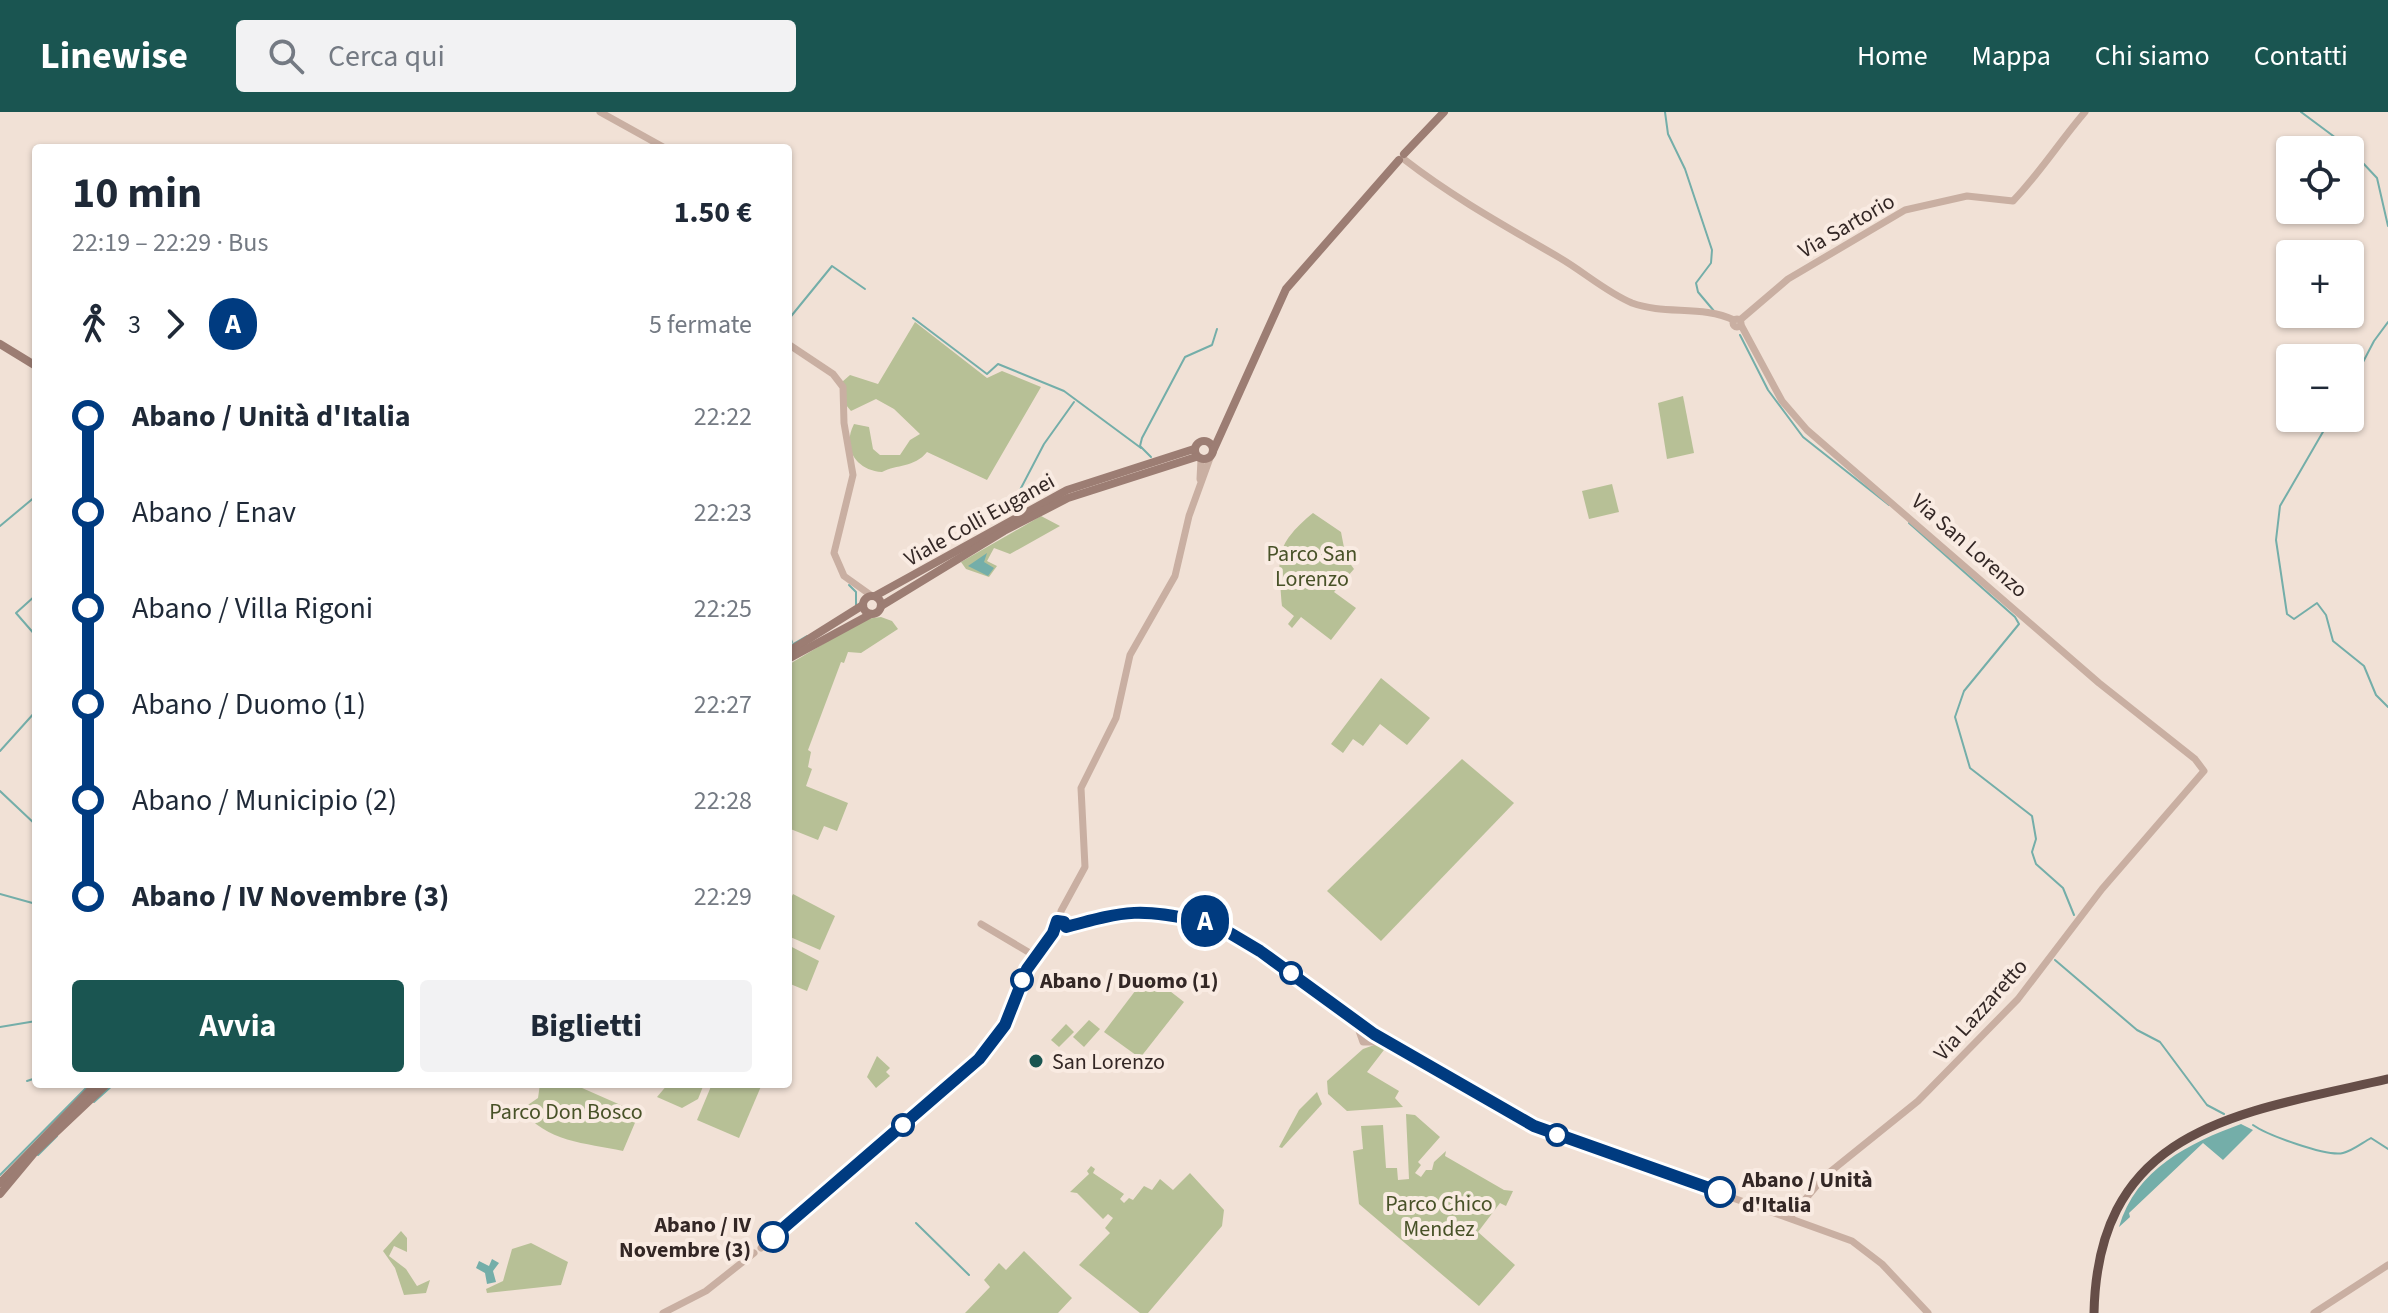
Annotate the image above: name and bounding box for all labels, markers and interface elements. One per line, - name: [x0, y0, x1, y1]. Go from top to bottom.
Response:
- search box: [236, 20, 796, 92]
- text: Linewise: [40, 29, 188, 83]
- icon: search: [264, 34, 308, 78]
- text: Cerca qui: [328, 35, 445, 78]
- text: Home: [1857, 36, 1928, 76]
- text: Mappa: [1972, 36, 2051, 76]
- text: Chi siamo: [2095, 36, 2210, 76]
- text: Contatti: [2254, 36, 2348, 76]
- map controls: [2276, 136, 2364, 432]
- button: locate: [2276, 136, 2364, 224]
- text: 10 min: [72, 162, 202, 225]
- street label: Via Sartorio: [1792, 185, 1901, 266]
- text: 1.50 €: [674, 191, 752, 234]
- text: 22:19 – 22:29 · Bus: [72, 224, 268, 261]
- button: +: [2276, 240, 2364, 328]
- icon: walk: [72, 302, 116, 346]
- icon: forward: [153, 302, 197, 346]
- text: A: [225, 304, 241, 344]
- text: 3: [128, 306, 141, 343]
- text: 5 fermate: [649, 306, 752, 343]
- button: −: [2276, 344, 2364, 432]
- text: Abano / Unità d'Italia: [132, 395, 411, 438]
- text: 22:22: [694, 398, 752, 435]
- street label: Viale Colli Euganei: [898, 465, 1061, 575]
- street label: Via San Lorenzo: [1904, 486, 2035, 605]
- text: Abano / Enav: [132, 491, 296, 534]
- text: 22:23: [694, 494, 752, 531]
- park label: Parco San Lorenzo: [1267, 538, 1357, 595]
- text: Abano / Villa Rigoni: [132, 587, 373, 630]
- text: 22:25: [694, 590, 752, 627]
- text: Abano / Duomo (1): [132, 683, 366, 726]
- text: 22:27: [694, 686, 752, 723]
- text: Abano / Municipio (2): [132, 779, 397, 822]
- text: 22:28: [694, 782, 752, 819]
- text: Abano / IV Novembre (3): [132, 875, 449, 918]
- text: 22:29: [694, 878, 752, 915]
- line badge: A: [1179, 895, 1231, 947]
- text: A: [1197, 901, 1213, 941]
- street label: Via Lazzaretto: [1926, 952, 2035, 1068]
- unlabelled marker: [1280, 962, 1302, 984]
- place label: Abano / Duomo (1): [1039, 965, 1219, 997]
- marker: Abano / Duomo (1): [1011, 969, 1033, 991]
- button: Avvia: [72, 980, 404, 1072]
- button: Biglietti: [420, 980, 752, 1072]
- place label: San Lorenzo: [1052, 1046, 1165, 1078]
- marker: San Lorenzo: [1027, 1052, 1045, 1070]
- park label: Parco Don Bosco: [489, 1096, 643, 1128]
- unlabelled marker: [892, 1114, 914, 1136]
- unlabelled marker: [1546, 1124, 1568, 1146]
- place label: Abano / Unità d'Italia: [1741, 1164, 1872, 1221]
- marker: Abano / Unità d'Italia: [1705, 1177, 1735, 1207]
- park label: Parco Chico Mendez: [1385, 1188, 1493, 1245]
- place label: Abano / IV Novembre (3): [619, 1209, 752, 1266]
- marker: Abano / IV Novembre (3): [758, 1222, 788, 1252]

